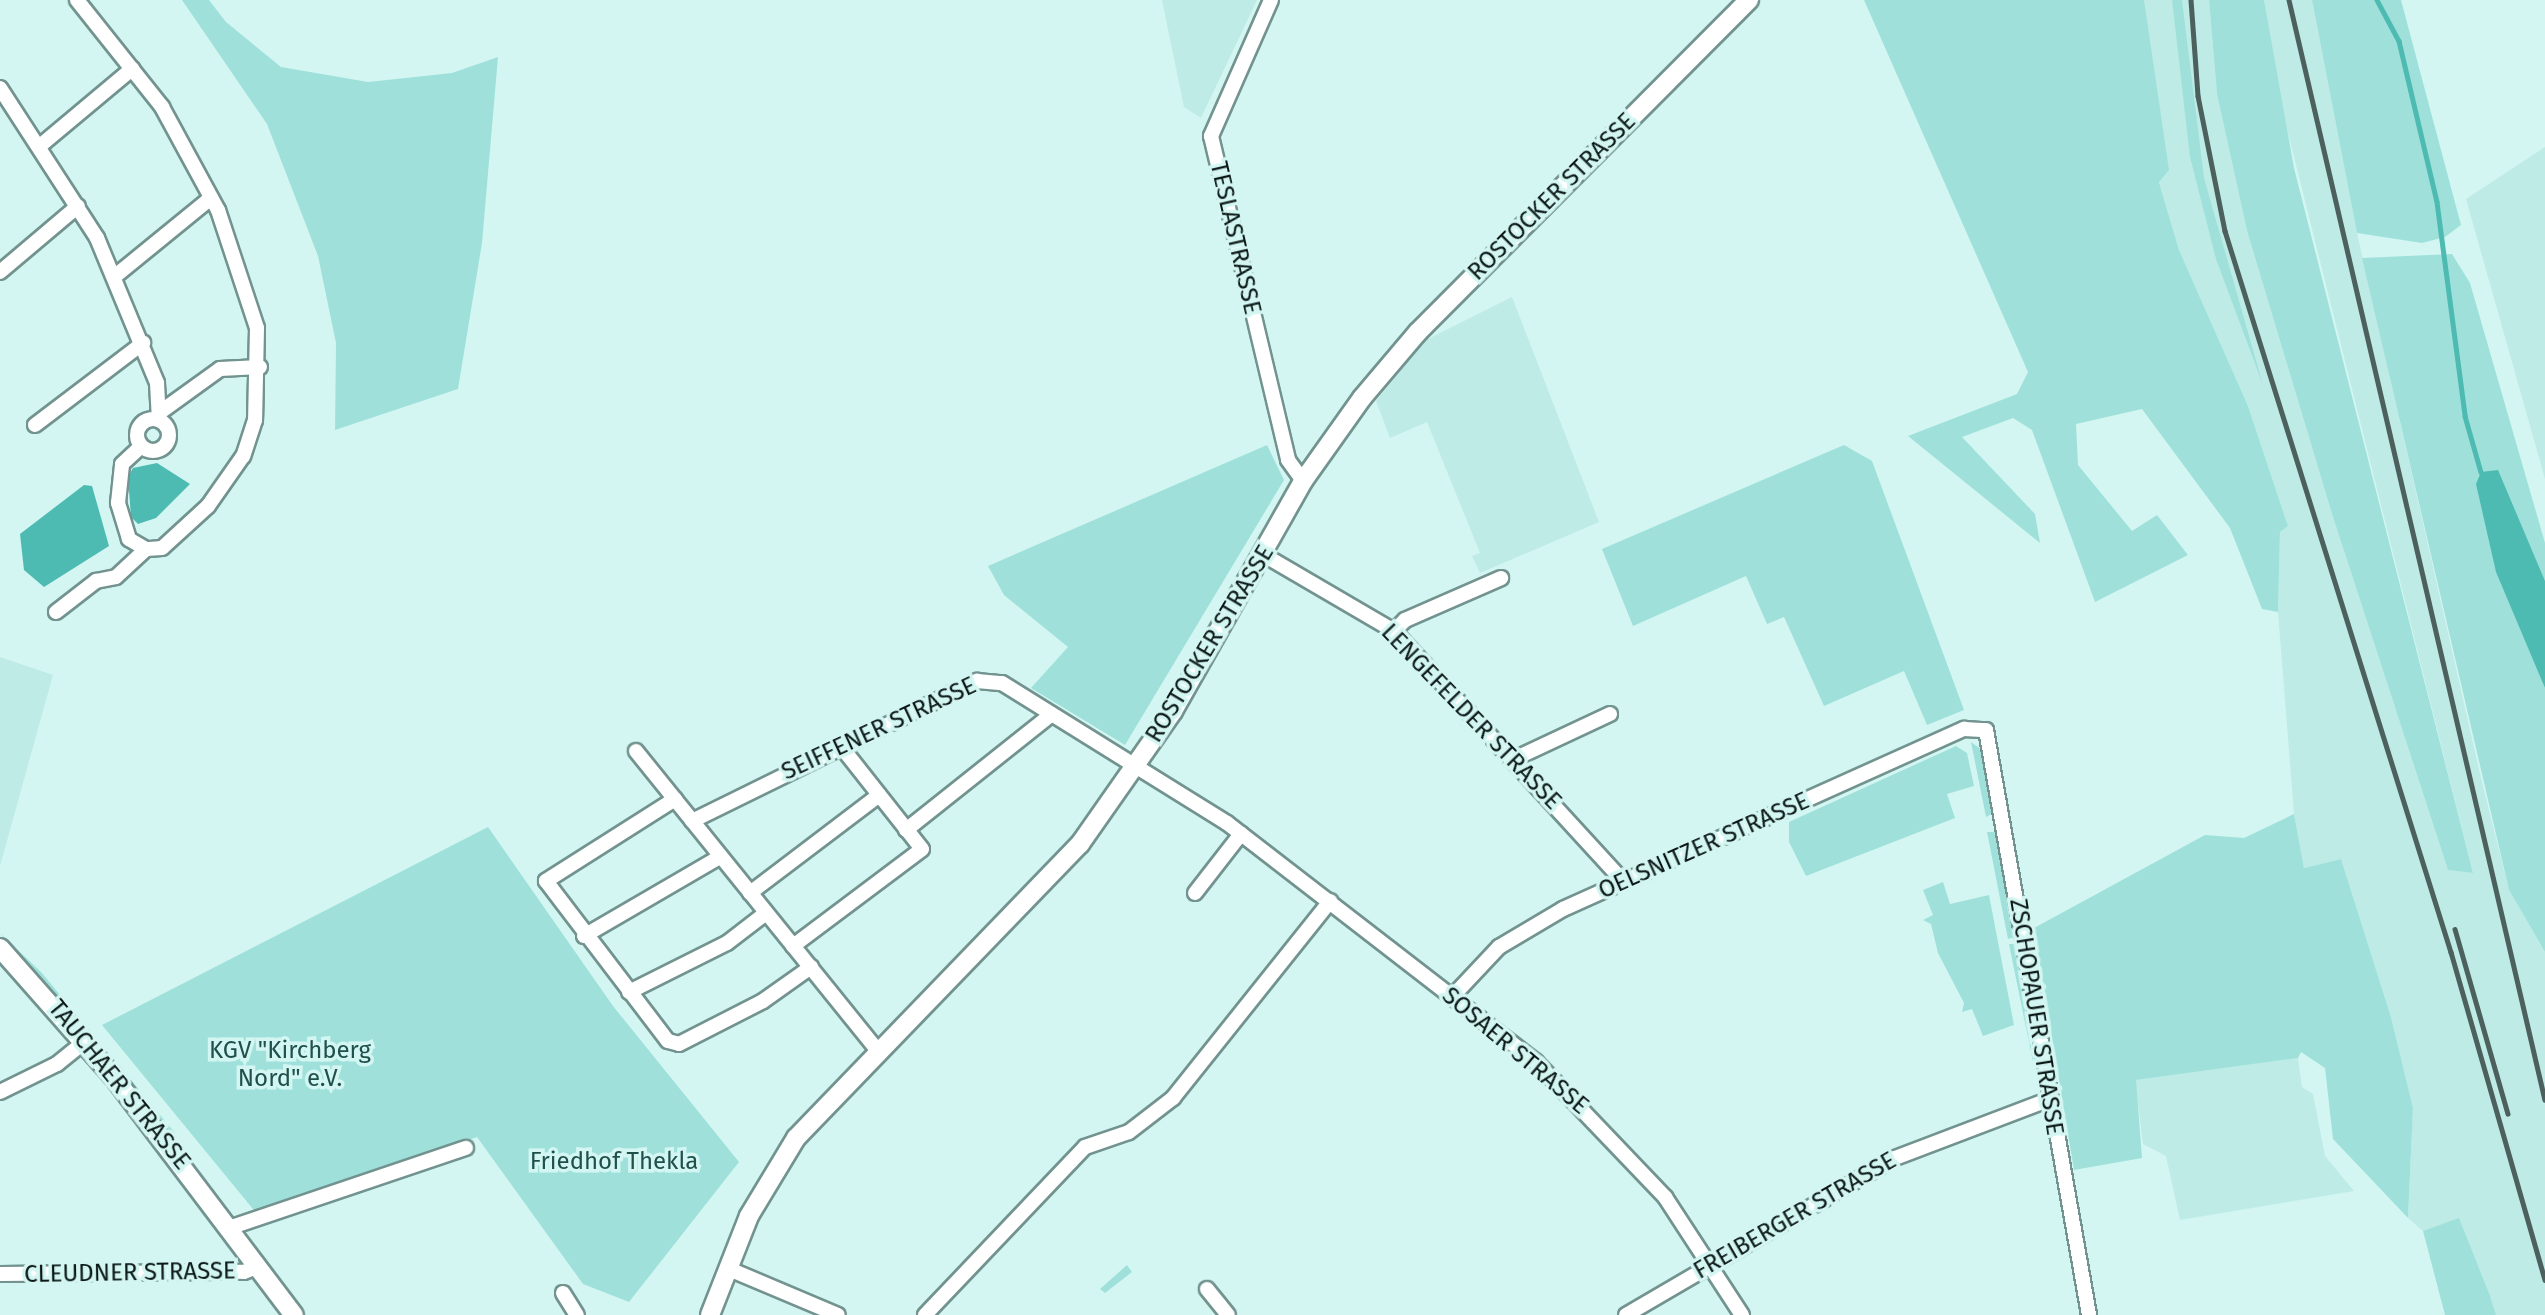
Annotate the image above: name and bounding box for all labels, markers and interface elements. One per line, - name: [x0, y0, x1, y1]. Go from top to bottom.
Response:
- street label: ROSTOCKER STRASSE: [1462, 107, 1642, 287]
- street label: TESLASTRASSE: [1203, 159, 1267, 317]
- street label: ROSTOCKER STRASSE: [1140, 540, 1280, 748]
- street label: LENGEFELDER STRASSE: [1375, 618, 1567, 816]
- street label: SEIFFENER STRASSE: [777, 671, 981, 787]
- street label: OELSNITZER STRASSE: [1594, 787, 1814, 905]
- street label: ZSCHOPAUER STRASSE: [2003, 897, 2069, 1137]
- street label: SOSAER STRASSE: [1436, 981, 1594, 1121]
- street label: TAUCHAER STRASSE: [42, 994, 196, 1176]
- park label: KGV "Kirchberg Nord" e.V.: [209, 1037, 371, 1093]
- street label: FREIBERGER STRASSE: [1689, 1146, 1901, 1286]
- park label: Friedhof Thekla: [530, 1148, 698, 1176]
- street label: CLEUDNER STRASSE: [24, 1257, 236, 1289]

